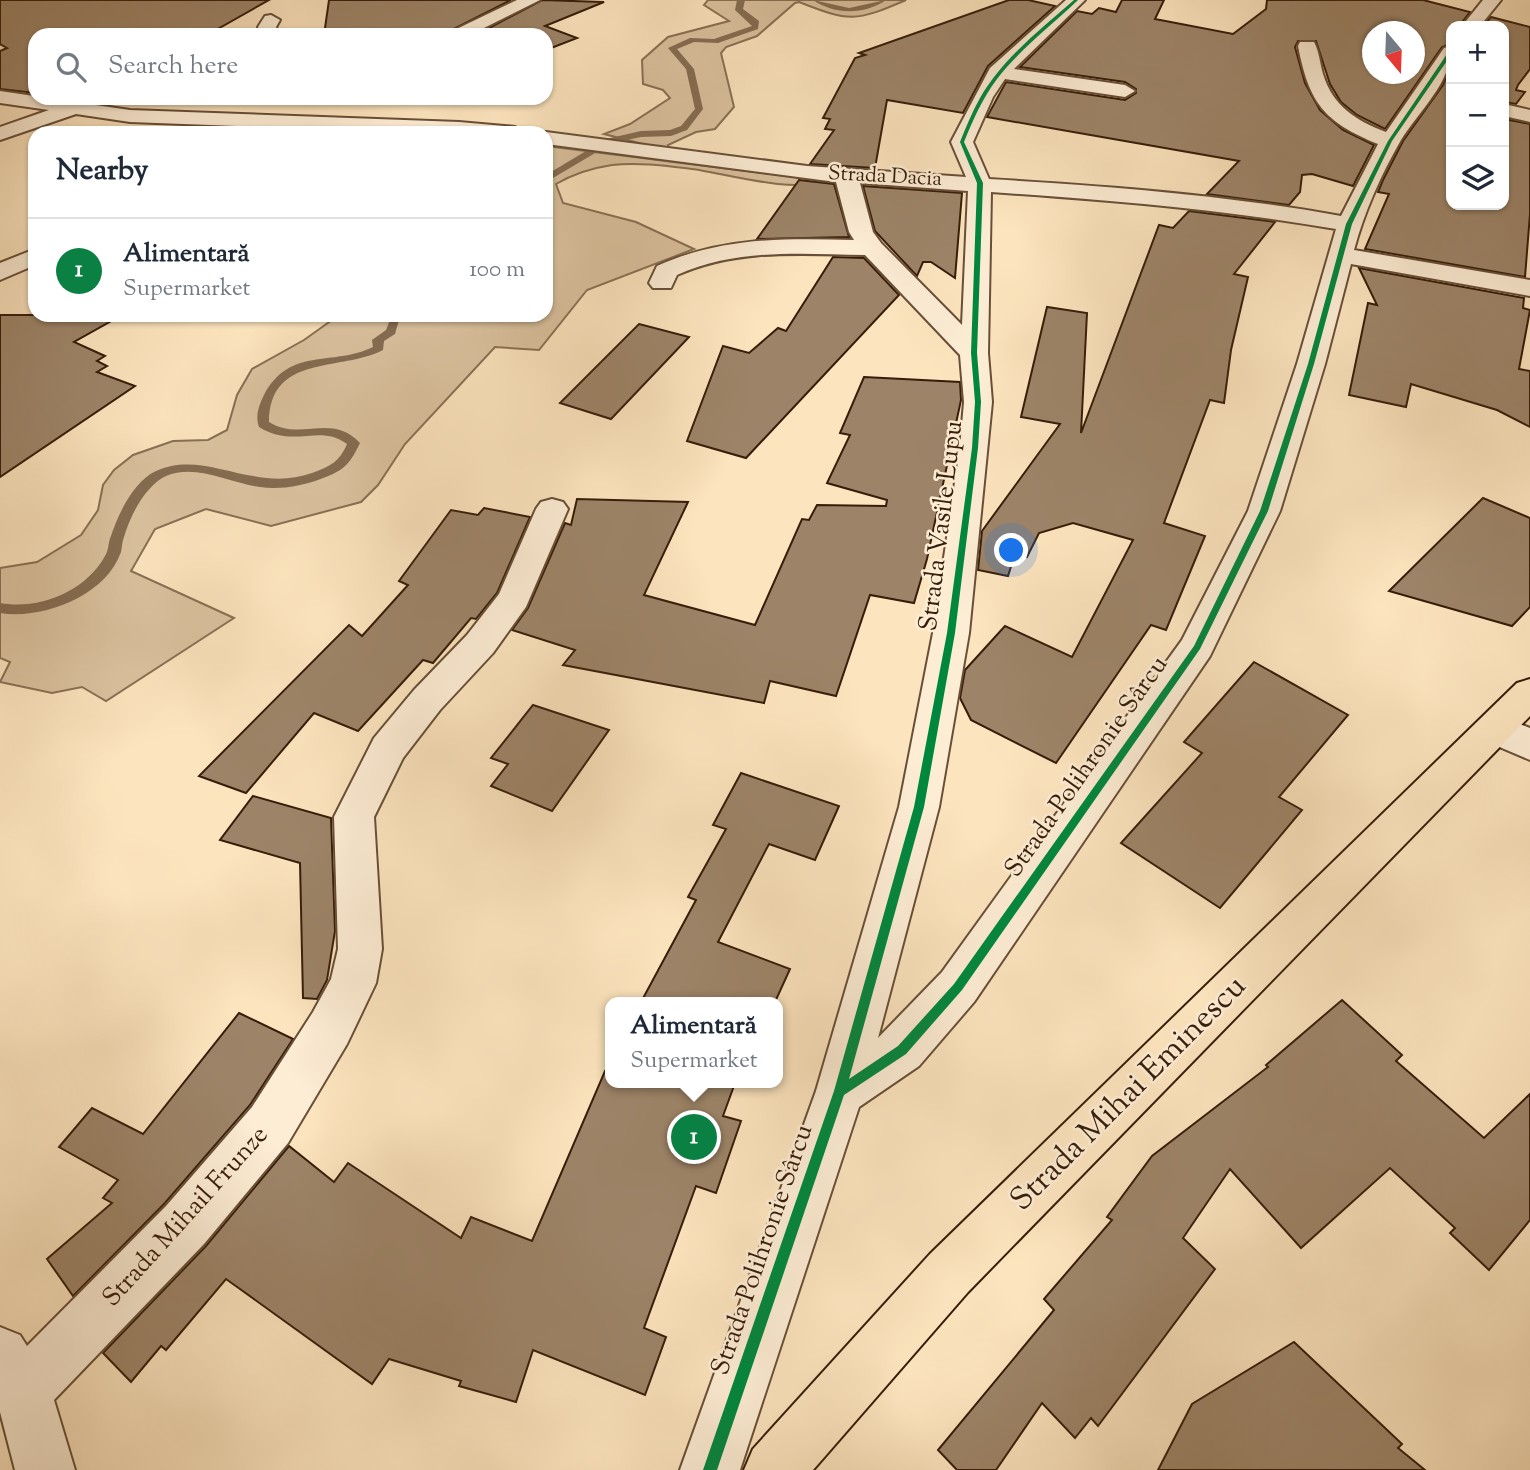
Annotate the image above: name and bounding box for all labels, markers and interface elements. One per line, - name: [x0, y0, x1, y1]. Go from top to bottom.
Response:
- north arrow: [1362, 21, 1425, 84]
- map controls: [1446, 21, 1509, 210]
- button: +: [1446, 21, 1509, 84]
- search box: [28, 28, 553, 105]
- icon: search: [52, 48, 90, 86]
- text: Search here: [108, 48, 238, 85]
- button: −: [1446, 84, 1509, 147]
- button: layers: [1446, 147, 1509, 210]
- text: Nearby: [56, 150, 148, 193]
- street label: Strada Dacia: [827, 159, 943, 195]
- text: Alimentară: [123, 236, 249, 273]
- text: 1: [75, 254, 83, 287]
- text: 100 m: [469, 254, 525, 287]
- text: Supermarket: [123, 273, 250, 306]
- street label: Strada Vasile Lupu: [911, 419, 973, 633]
- your location: [994, 533, 1028, 567]
- street label: Strada Polihronie Sârcu: [996, 649, 1178, 885]
- street label: Strada Mihai Eminescu: [1000, 965, 1258, 1223]
- popup: [605, 997, 783, 1088]
- text: Alimentară: [630, 1008, 757, 1045]
- text: Supermarket: [630, 1045, 758, 1078]
- pin: 1: [671, 1111, 717, 1163]
- street label: Strada Mihail Frunze: [94, 1118, 278, 1316]
- street label: Strada Polihronie Sârcu: [703, 1120, 823, 1380]

